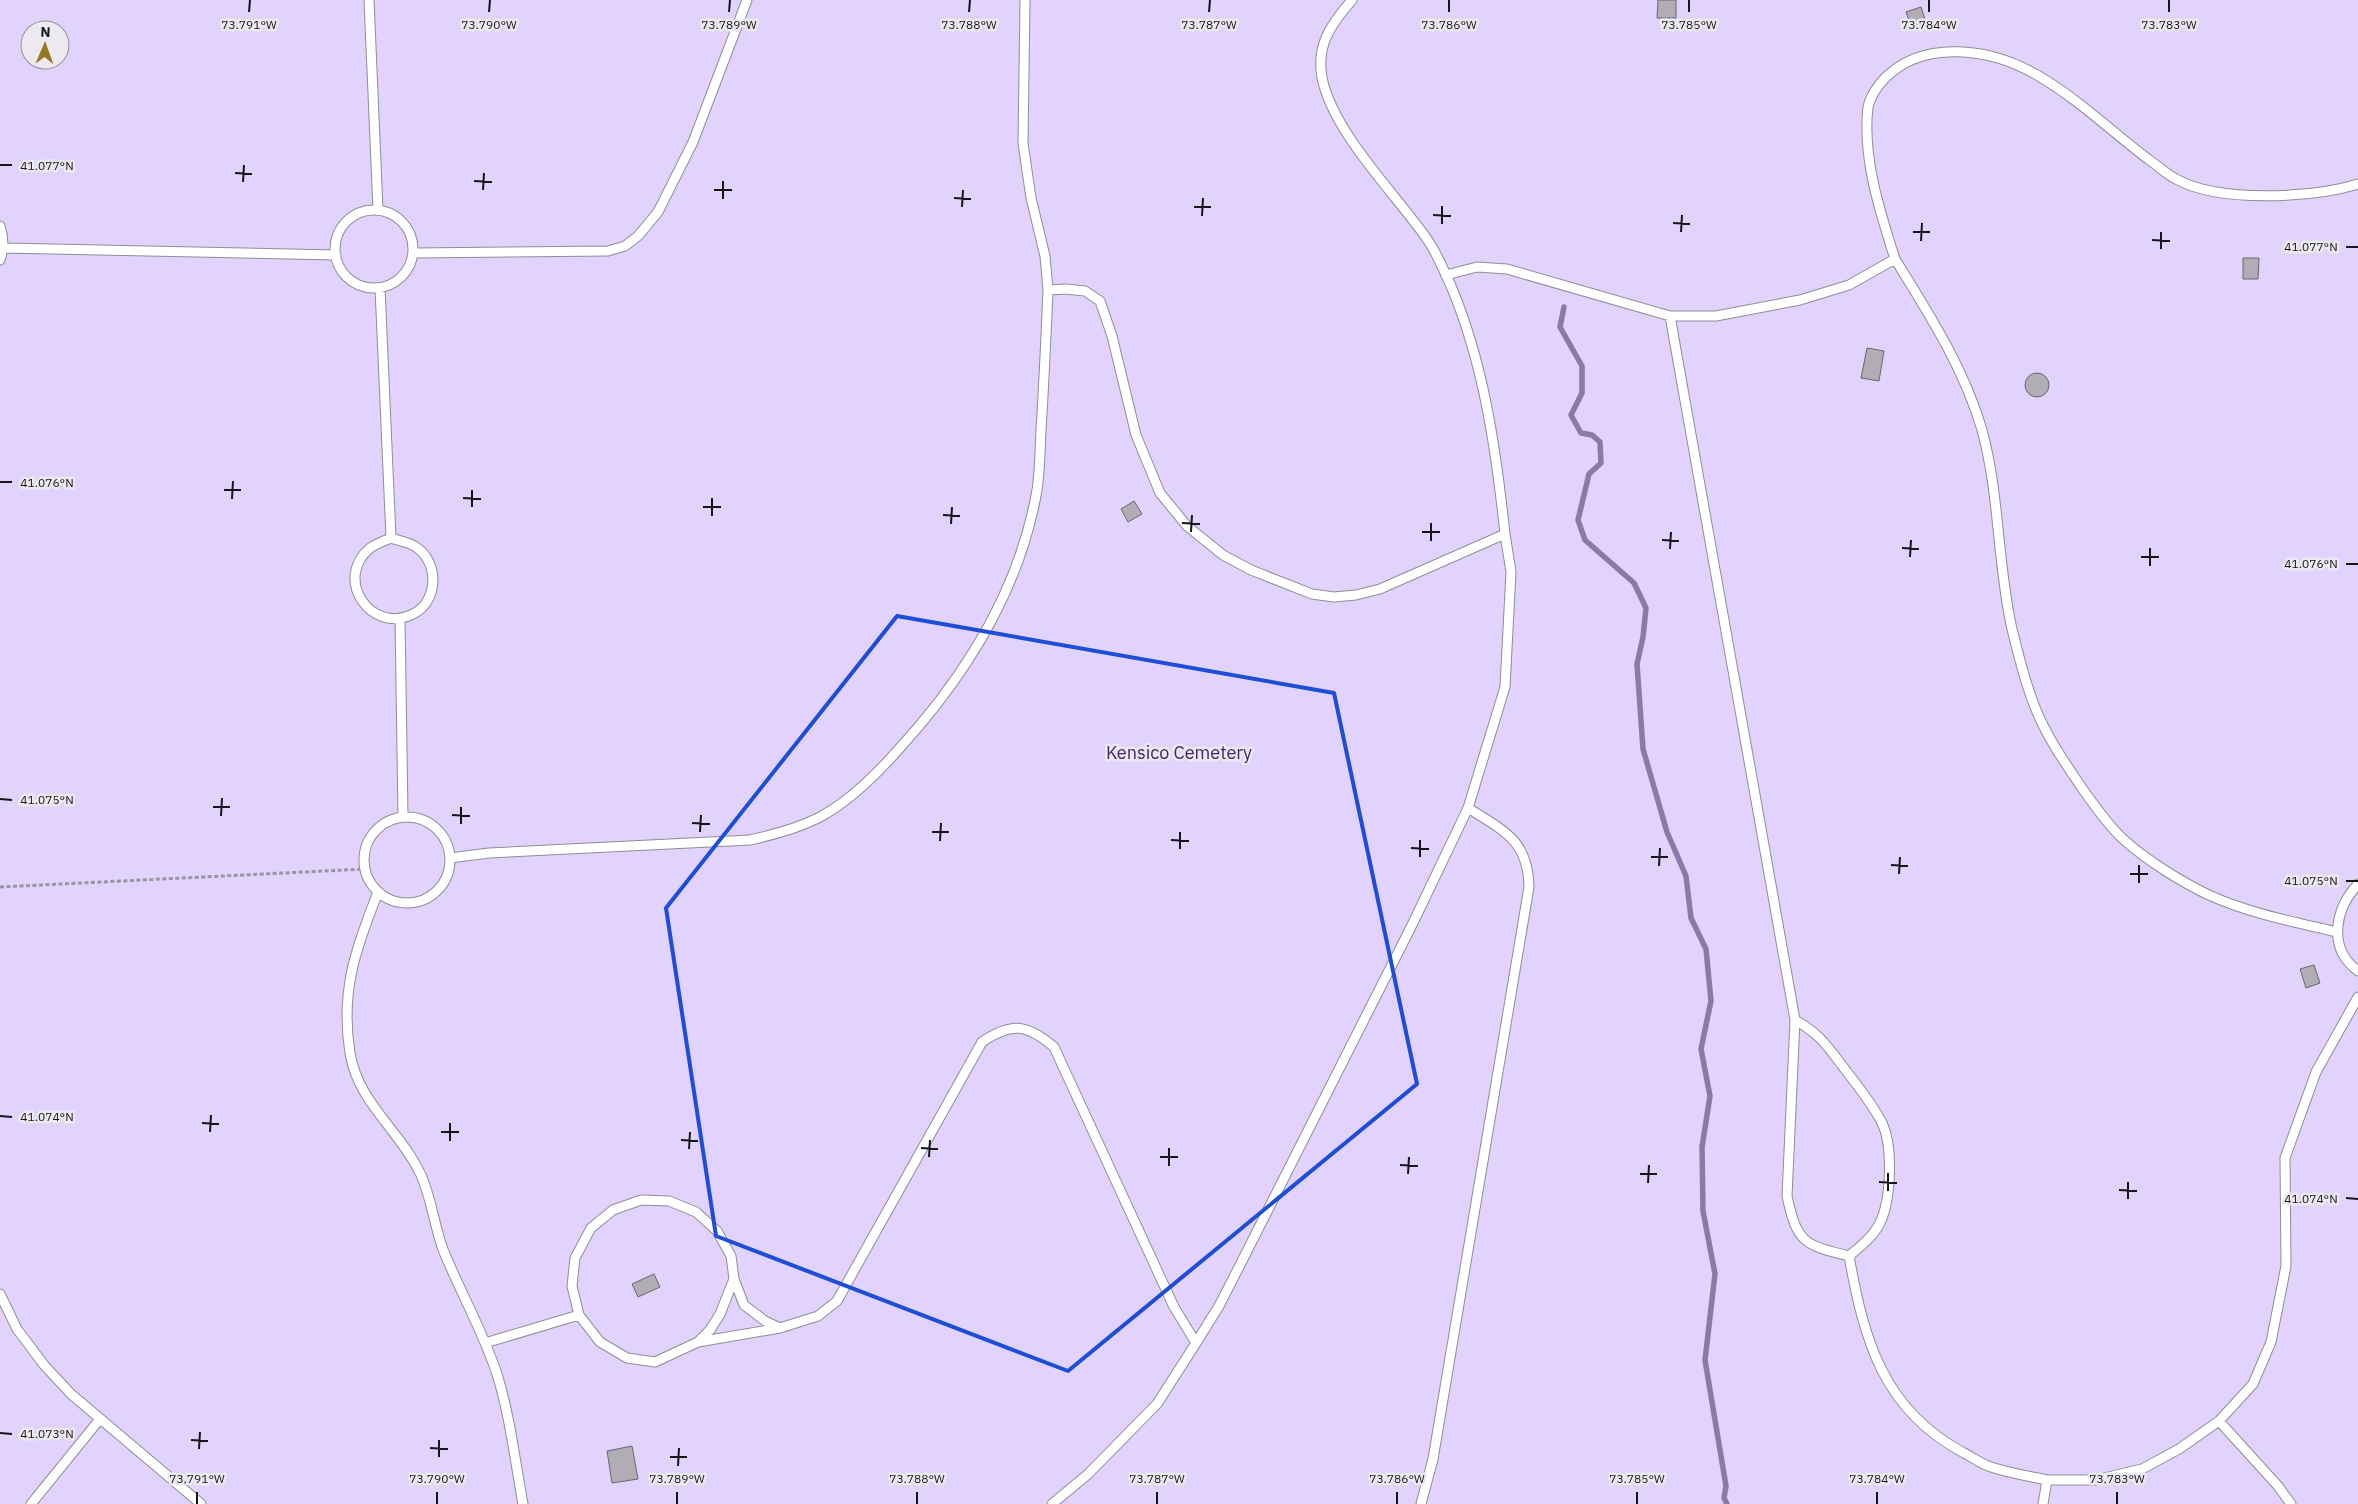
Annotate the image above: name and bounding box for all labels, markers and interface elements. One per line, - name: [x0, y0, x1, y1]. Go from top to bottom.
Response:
- text: 73.791°W: [221, 17, 277, 32]
- text: 73.790°W: [461, 17, 517, 32]
- text: 73.789°W: [701, 17, 757, 32]
- text: 73.788°W: [941, 17, 997, 32]
- text: 73.787°W: [1181, 17, 1237, 32]
- text: 73.786°W: [1421, 17, 1477, 32]
- text: 73.785°W: [1661, 17, 1717, 32]
- text: 73.784°W: [1901, 17, 1957, 32]
- text: 73.783°W: [2141, 17, 2197, 32]
- north arrow: [20, 20, 70, 70]
- text: N: [40, 23, 51, 41]
- text: 41.077°N: [20, 158, 74, 173]
- text: 41.077°N: [2284, 239, 2338, 254]
- text: 41.076°N: [20, 475, 74, 490]
- text: 41.076°N: [2284, 556, 2338, 571]
- park label: Kensico Cemetery: [1106, 741, 1252, 764]
- text: 41.075°N: [20, 792, 74, 807]
- text: 41.075°N: [2284, 873, 2338, 888]
- text: 41.074°N: [20, 1109, 74, 1124]
- text: 41.074°N: [2284, 1191, 2338, 1206]
- text: 41.073°N: [20, 1426, 74, 1441]
- text: 73.791°W: [169, 1471, 225, 1486]
- text: 73.790°W: [409, 1471, 465, 1486]
- text: 73.789°W: [649, 1471, 705, 1486]
- text: 73.788°W: [889, 1471, 945, 1486]
- text: 73.787°W: [1129, 1471, 1185, 1486]
- text: 73.786°W: [1369, 1471, 1425, 1486]
- text: 73.785°W: [1609, 1471, 1665, 1486]
- text: 73.784°W: [1849, 1471, 1905, 1486]
- text: 73.783°W: [2089, 1471, 2145, 1486]

